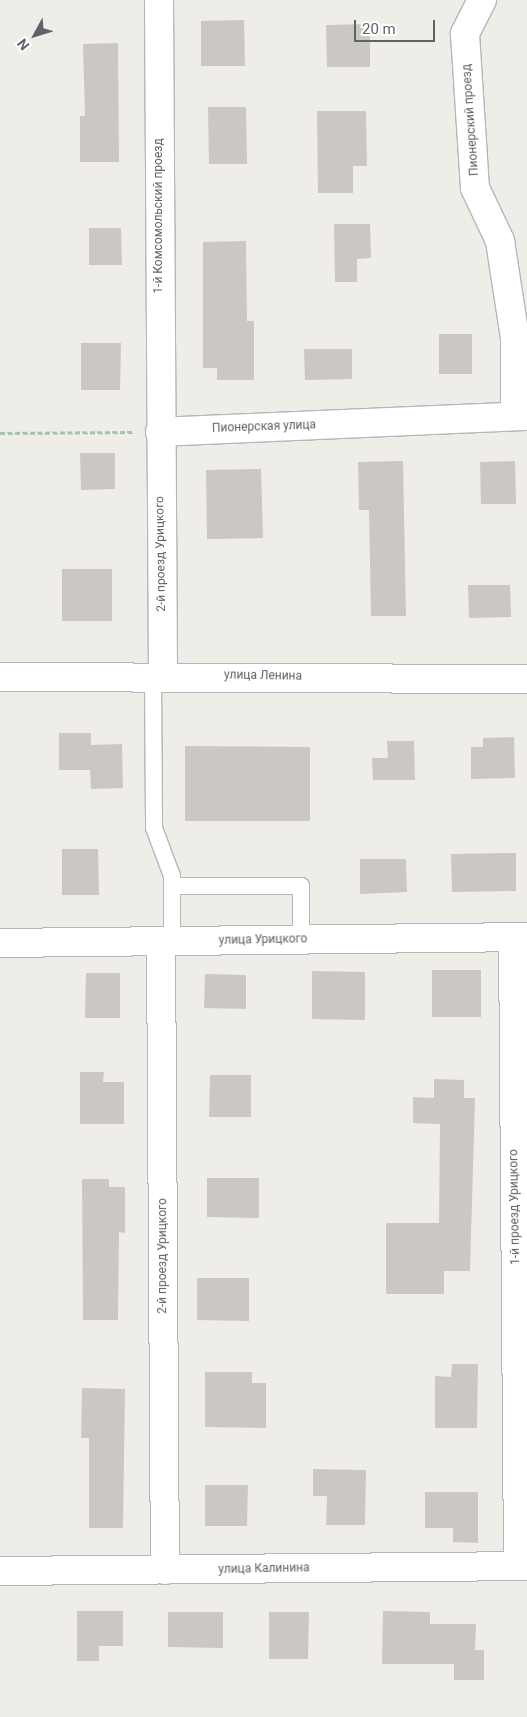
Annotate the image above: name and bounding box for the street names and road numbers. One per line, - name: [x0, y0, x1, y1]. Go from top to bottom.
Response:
- street label: Пионерский проезд: [460, 64, 482, 176]
- street label: 1-й Комсомольский проезд: [152, 138, 166, 294]
- street label: Пионерская улица: [212, 418, 316, 436]
- street label: 2-й проезд Урицкого: [153, 496, 169, 612]
- street label: улица Ленина: [224, 668, 302, 684]
- street label: улица Урицкого: [219, 932, 307, 948]
- street label: 1-й проезд Урицкого: [507, 1149, 523, 1265]
- street label: 2-й проезд Урицкого: [156, 1198, 170, 1314]
- street label: улица Калинина: [218, 1561, 310, 1577]

